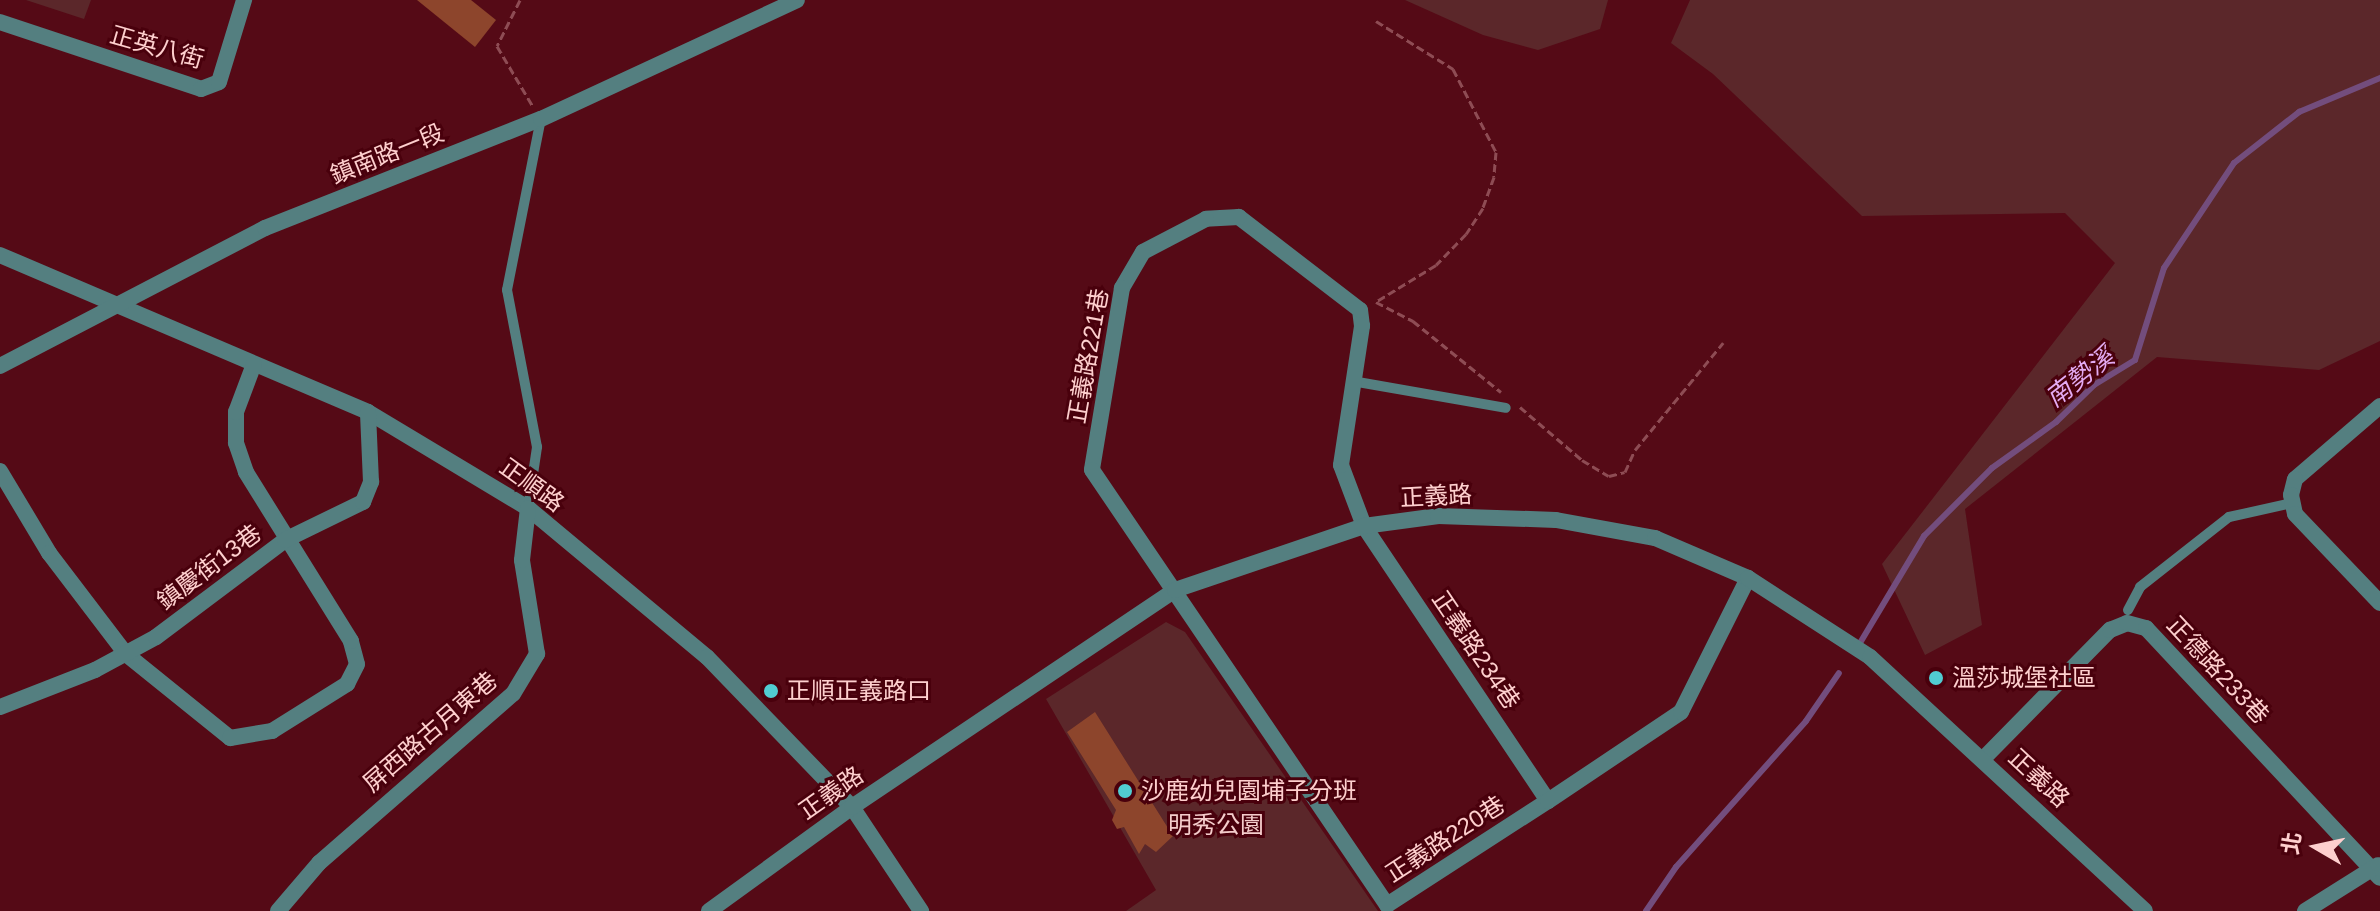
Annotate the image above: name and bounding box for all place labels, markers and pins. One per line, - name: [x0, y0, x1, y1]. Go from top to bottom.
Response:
- place label: 溫莎城堡社區: [1952, 664, 2096, 692]
- marker: 溫莎城堡社區: [1927, 669, 1945, 687]
- place label: 正順正義路口: [787, 677, 931, 705]
- marker: 正順正義路口: [762, 682, 780, 700]
- place label: 沙鹿幼兒園埔子分班: [1141, 777, 1357, 805]
- marker: 沙鹿幼兒園埔子分班: [1116, 782, 1134, 800]

